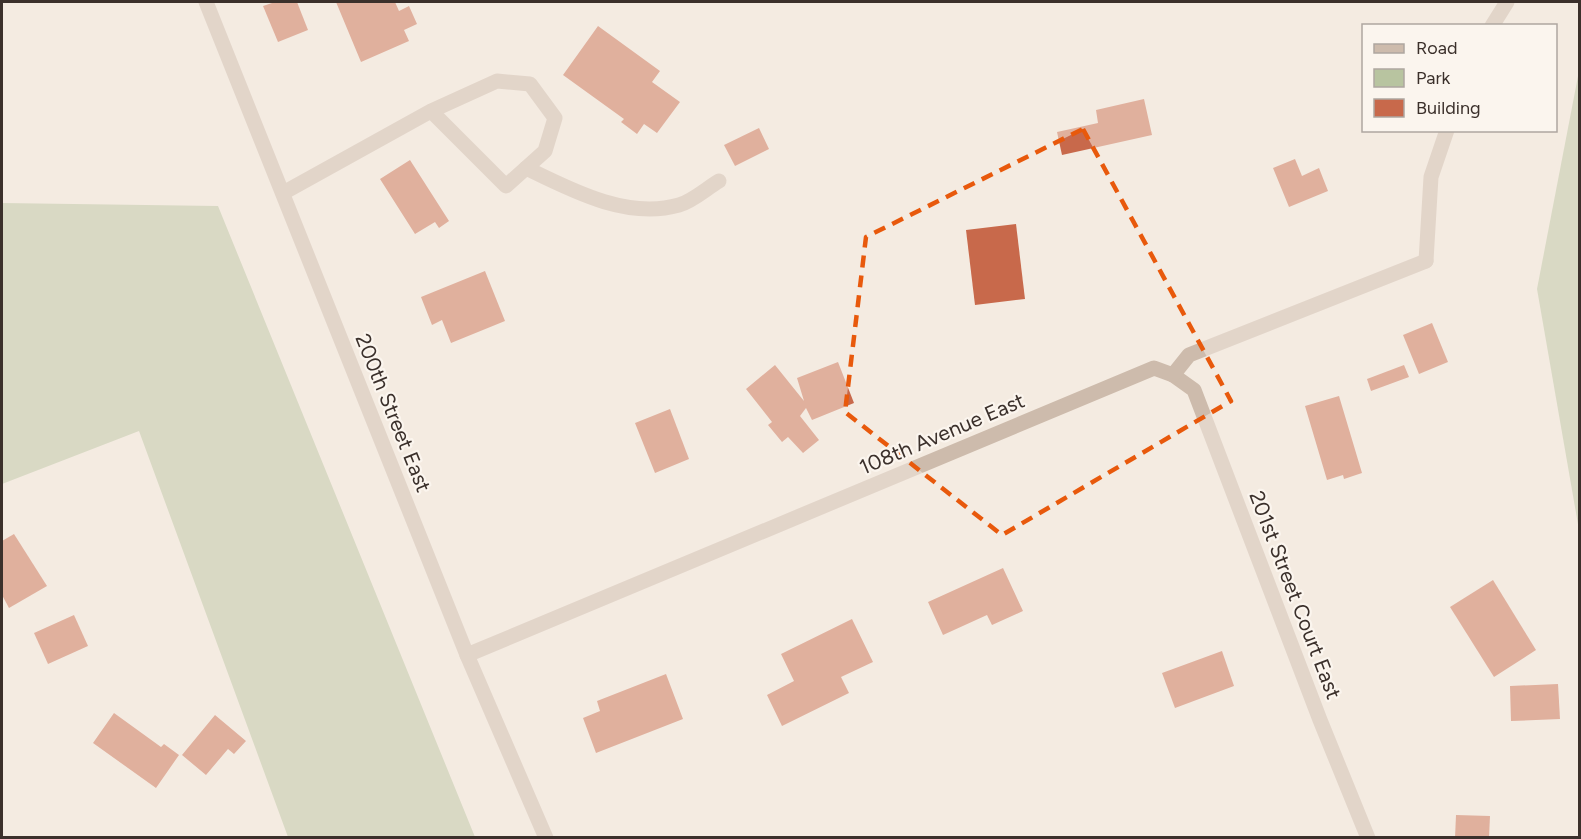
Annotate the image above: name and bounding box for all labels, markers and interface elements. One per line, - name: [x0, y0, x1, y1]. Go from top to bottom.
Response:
- legend: [1362, 24, 1557, 132]
- text: Road: [1416, 37, 1457, 59]
- text: Park: [1416, 67, 1451, 89]
- text: Building: [1416, 97, 1481, 119]
- street label: 200th Street East: [350, 330, 437, 496]
- street label: 108th Avenue East: [855, 387, 1028, 480]
- street label: 201st Street Court East: [1244, 487, 1347, 702]

